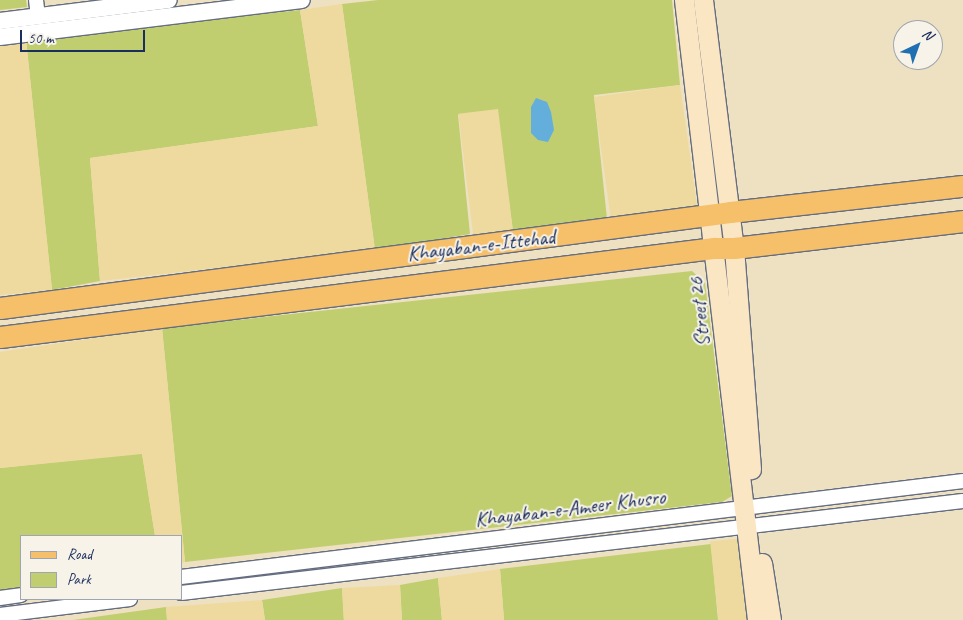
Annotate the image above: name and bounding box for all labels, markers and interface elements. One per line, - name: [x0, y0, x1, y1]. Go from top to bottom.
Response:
- scale bar: [22, 20, 148, 52]
- north arrow: [893, 20, 943, 70]
- text: N: [919, 25, 937, 43]
- text: 50 m: [28, 29, 54, 48]
- street label: Khayaban-e-Ittehad: [406, 223, 556, 267]
- street label: Street 26: [683, 276, 715, 348]
- street label: Khayaban-e-Ameer Khusro: [473, 484, 667, 532]
- legend: [20, 535, 182, 600]
- text: Road: [67, 545, 92, 564]
- text: Park: [67, 570, 91, 589]

